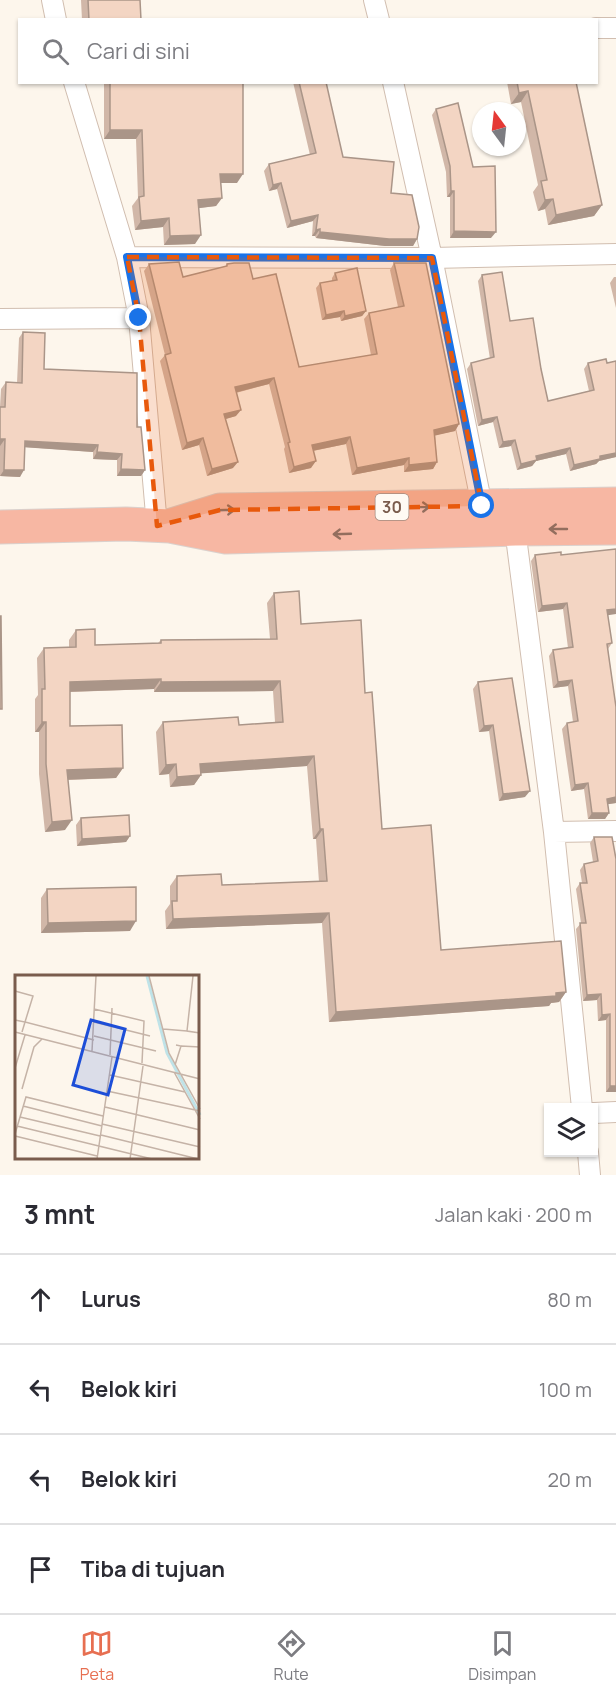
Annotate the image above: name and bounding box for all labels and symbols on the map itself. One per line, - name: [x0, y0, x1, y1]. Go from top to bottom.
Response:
- north arrow: [472, 102, 526, 156]
- route end: [125, 304, 151, 330]
- route start: [468, 492, 494, 518]
- road number: 30: [376, 494, 408, 520]
- one-way arrow: [411, 501, 431, 513]
- one-way arrow: [216, 504, 236, 516]
- one-way arrow: [548, 523, 568, 535]
- one-way arrow: [332, 528, 352, 539]
- inset map: [15, 975, 200, 1160]

